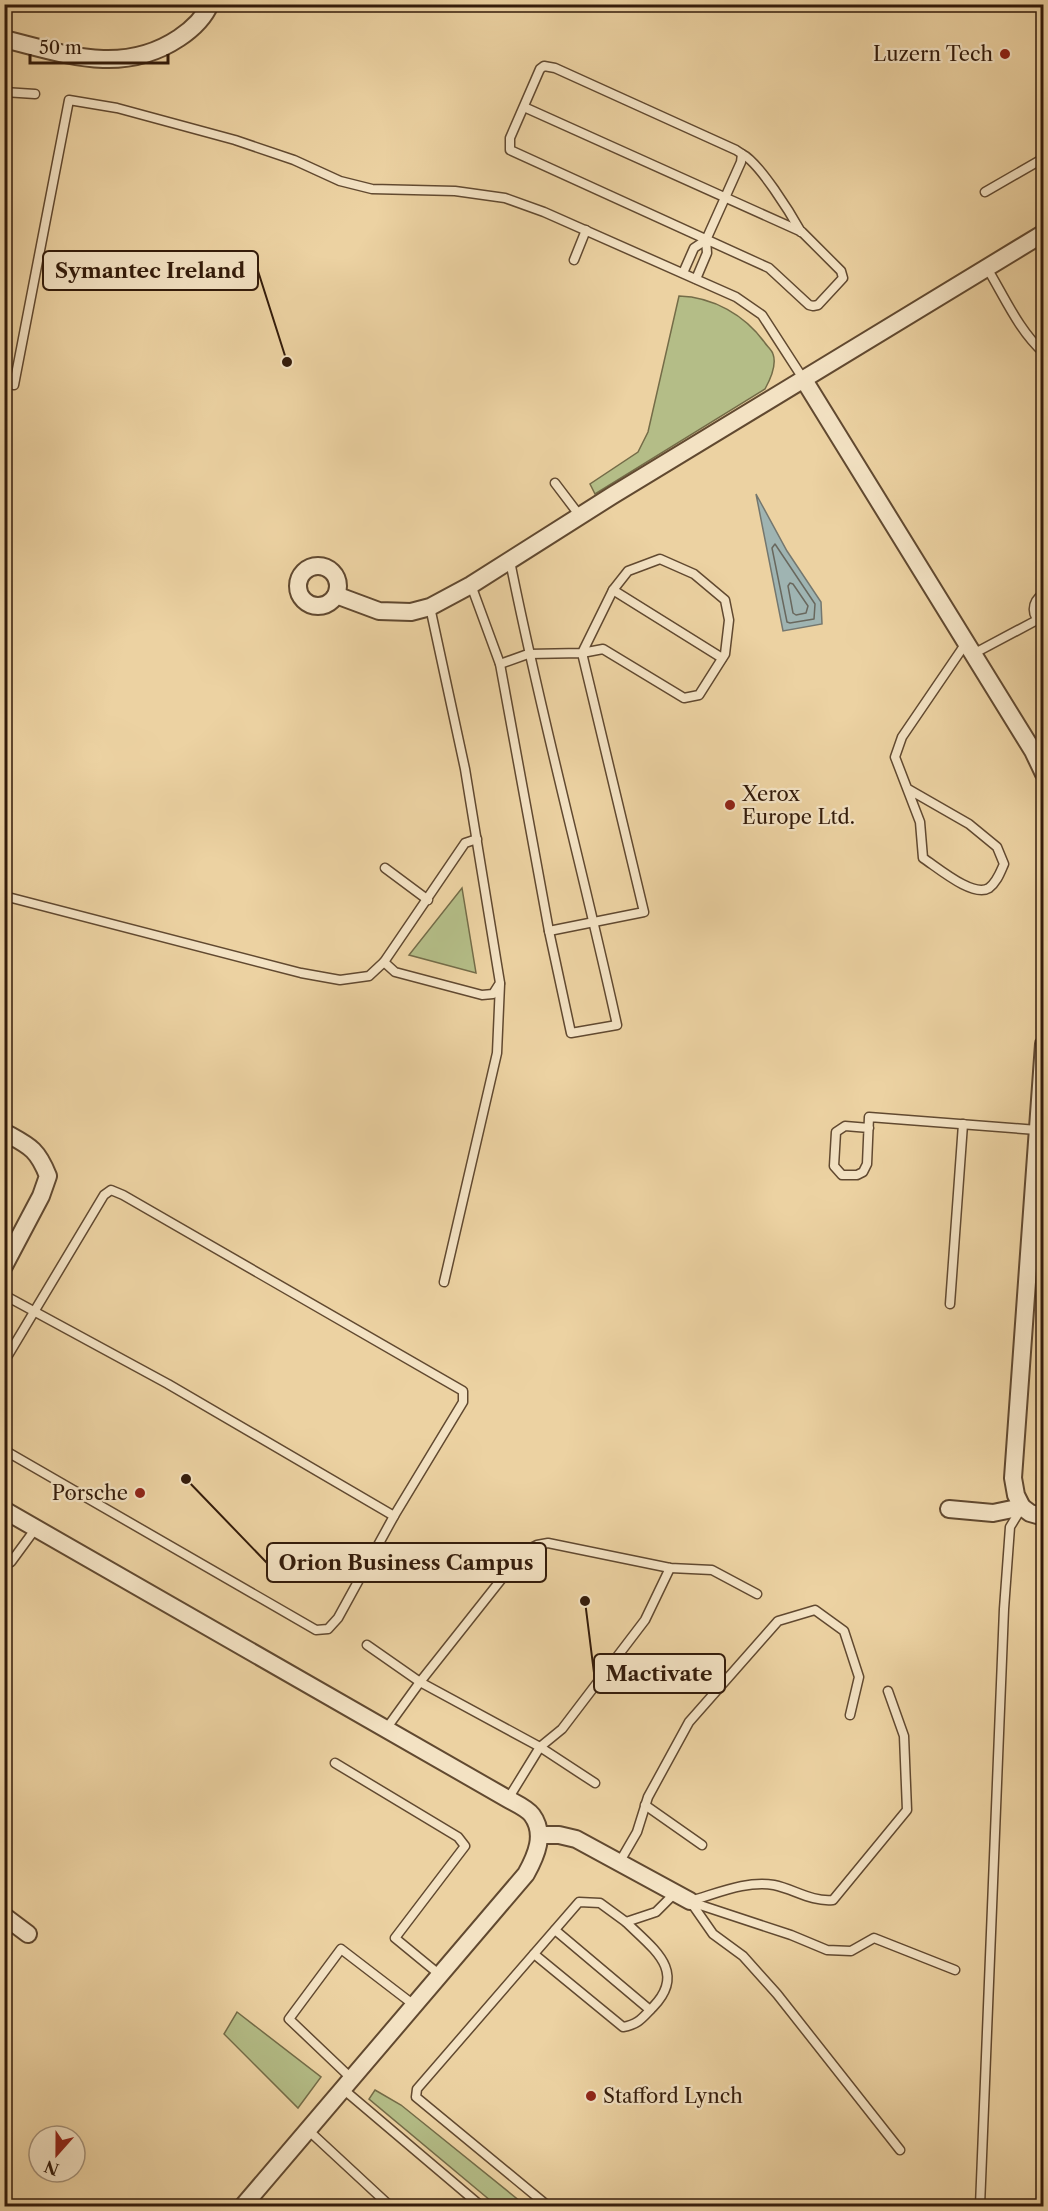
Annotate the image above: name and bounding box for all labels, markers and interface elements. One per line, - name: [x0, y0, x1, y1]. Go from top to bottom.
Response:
- scale bar: [30, 27, 168, 65]
- text: 50 m: [39, 37, 82, 59]
- place label: Luzern Tech: [873, 42, 993, 66]
- marker: Luzern Tech: [998, 47, 1012, 61]
- callout: Symantec Ireland: [43, 251, 258, 290]
- text: Symantec Ireland: [55, 258, 245, 283]
- place label: Xerox Europe Ltd.: [741, 782, 855, 829]
- marker: Xerox Europe Ltd.: [723, 798, 737, 812]
- place label: Porsche: [52, 1481, 128, 1505]
- marker: Porsche: [133, 1486, 147, 1500]
- callout: Orion Business Campus: [267, 1543, 546, 1582]
- text: Orion Business Campus: [279, 1550, 533, 1575]
- callout: Mactivate: [594, 1654, 725, 1693]
- text: Mactivate: [605, 1661, 713, 1686]
- place label: Stafford Lynch: [603, 2084, 743, 2108]
- marker: Stafford Lynch: [584, 2089, 598, 2103]
- north arrow: [27, 2124, 87, 2184]
- text: N: [41, 2156, 62, 2180]

